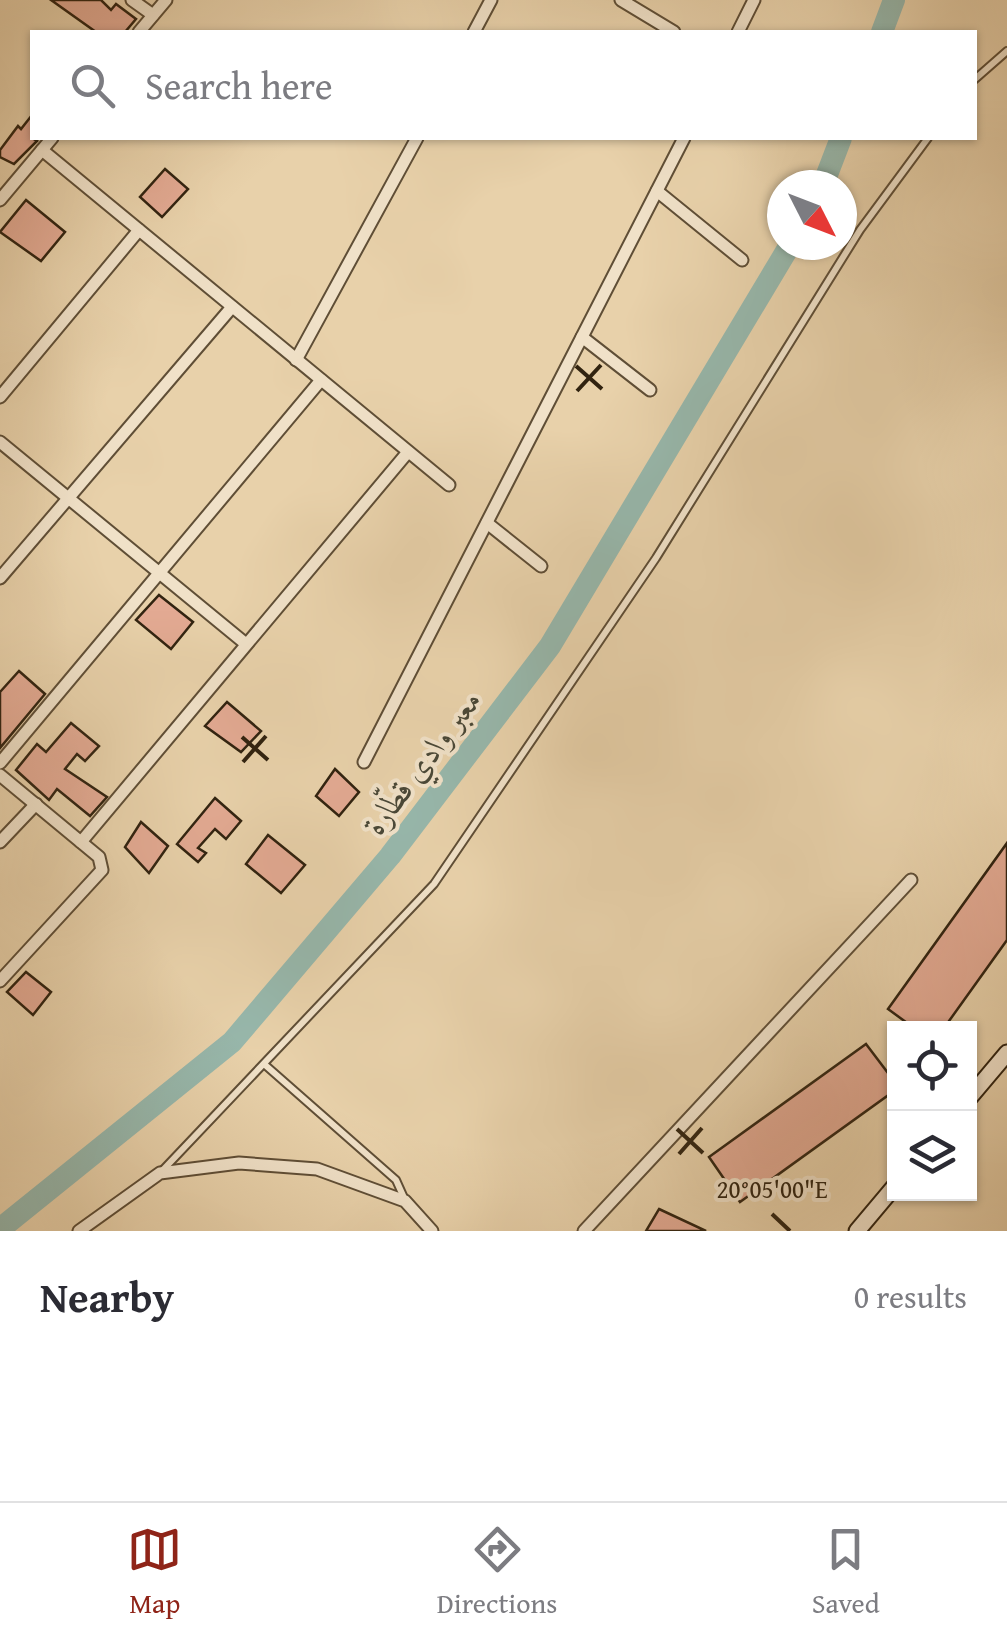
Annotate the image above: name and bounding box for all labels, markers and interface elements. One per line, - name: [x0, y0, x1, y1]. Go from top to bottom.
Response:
- search box: [30, 30, 977, 140]
- text: Search here: [145, 57, 333, 113]
- icon: search: [65, 58, 120, 113]
- north arrow: [767, 170, 857, 260]
- water label: معبر وادي قطّارة: [350, 678, 494, 847]
- map controls: [887, 1021, 977, 1201]
- button: locate: [887, 1021, 977, 1111]
- button: layers: [887, 1111, 977, 1201]
- text: 20°05'00"E: [716, 1171, 828, 1207]
- text: Nearby: [40, 1266, 174, 1327]
- text: 0 results: [854, 1273, 967, 1320]
- tab: Map: [127, 1522, 182, 1623]
- tab: Directions: [437, 1522, 557, 1623]
- tab: Saved: [812, 1522, 880, 1623]

